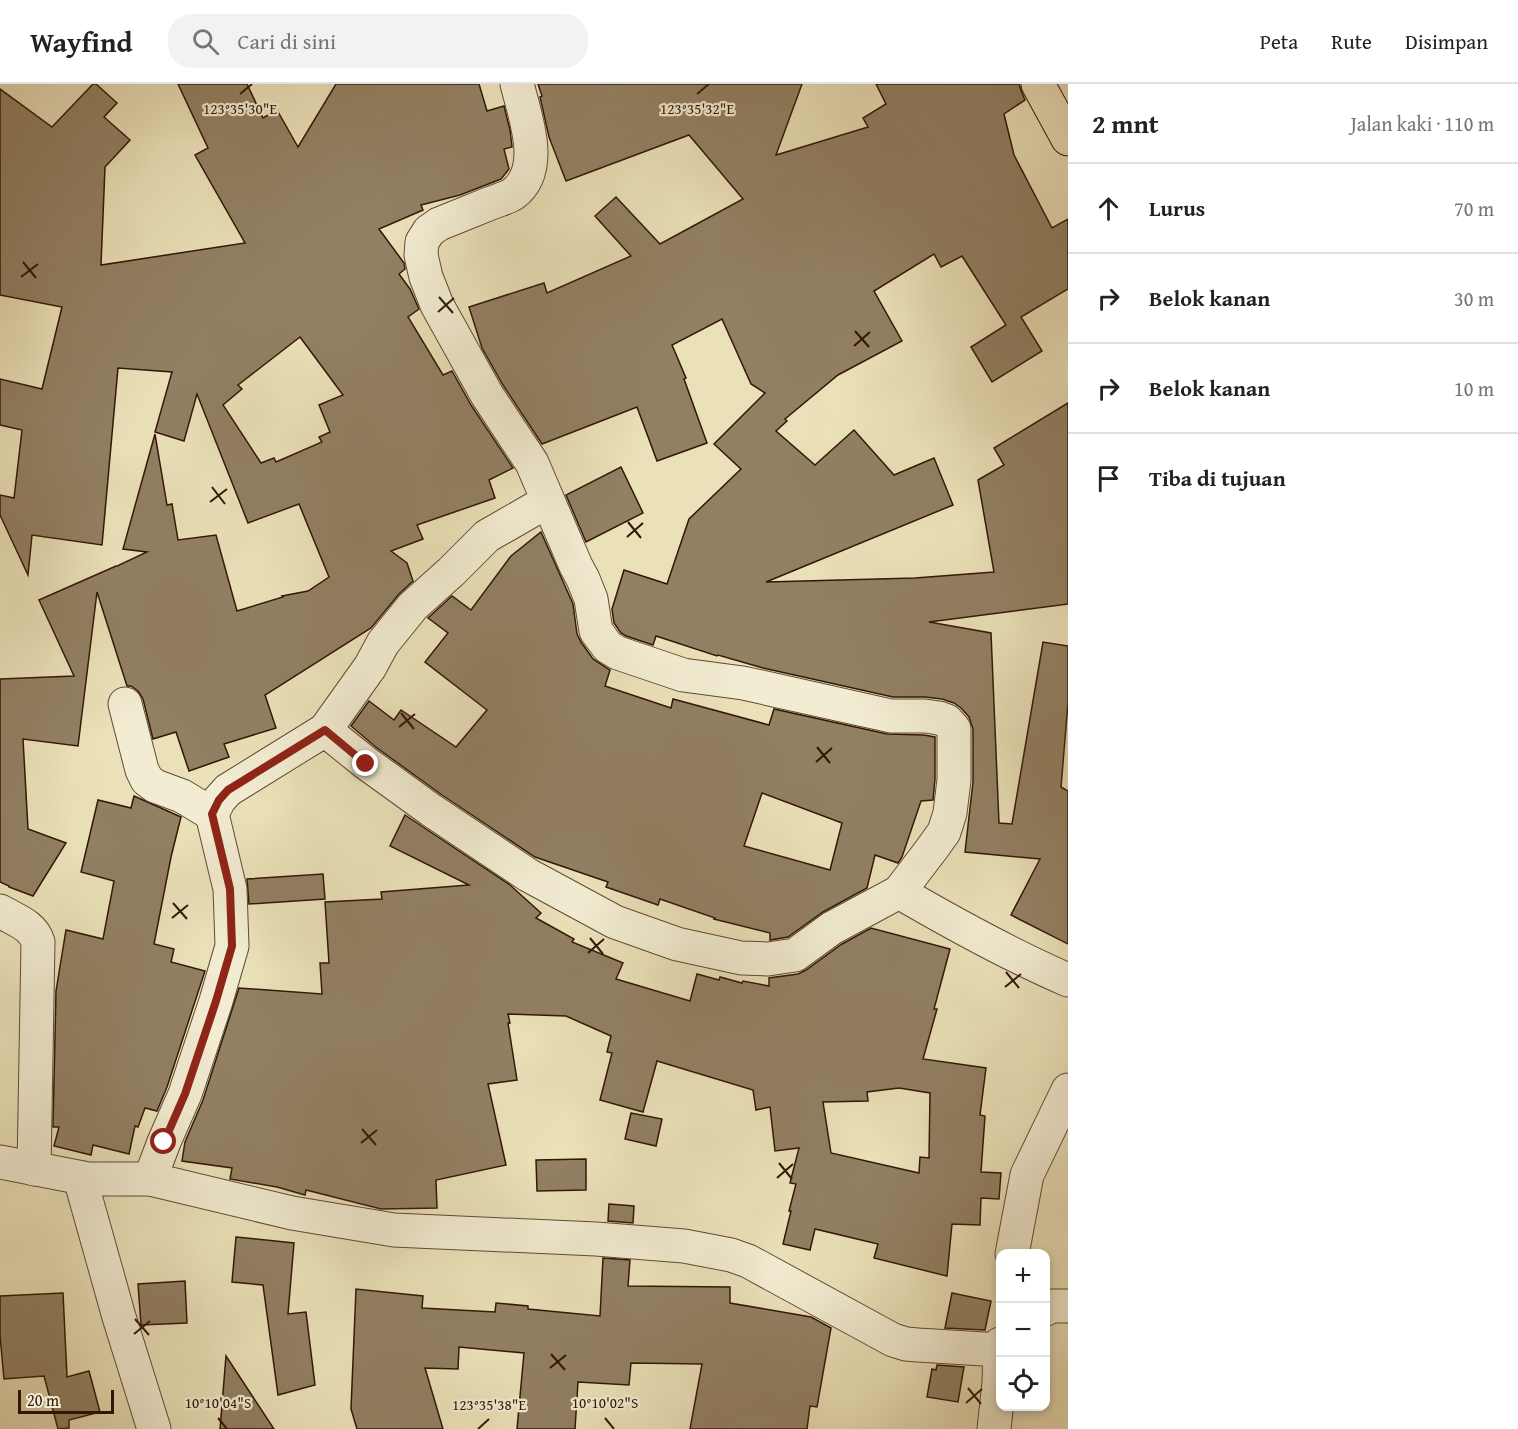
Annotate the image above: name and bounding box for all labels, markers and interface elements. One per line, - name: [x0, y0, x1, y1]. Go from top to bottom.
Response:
- search box: [168, 14, 588, 68]
- text: Wayfind: [30, 21, 132, 62]
- icon: search: [189, 25, 222, 58]
- text: Cari di sini: [237, 25, 336, 57]
- text: Peta: [1260, 26, 1298, 57]
- text: Rute: [1331, 26, 1372, 57]
- text: Disimpan: [1405, 26, 1488, 57]
- text: 123°35'30"E: [203, 98, 277, 119]
- text: 123°35'32"E: [660, 98, 734, 119]
- text: 2 mnt: [1092, 104, 1159, 143]
- text: Jalan kaki · 110 m: [1350, 109, 1494, 138]
- icon: ahead: [1092, 192, 1125, 225]
- text: Lurus: [1149, 192, 1205, 224]
- text: 70 m: [1454, 194, 1494, 223]
- icon: right: [1092, 282, 1125, 315]
- text: Belok kanan: [1149, 282, 1270, 314]
- text: 30 m: [1454, 284, 1494, 313]
- icon: right: [1092, 372, 1125, 405]
- text: Belok kanan: [1149, 372, 1270, 404]
- text: 10 m: [1454, 374, 1494, 403]
- icon: arrive: [1092, 462, 1125, 495]
- text: Tiba di tujuan: [1149, 462, 1286, 494]
- route end: [352, 750, 378, 776]
- route start: [150, 1128, 176, 1154]
- map controls: [996, 1249, 1050, 1411]
- button: +: [996, 1249, 1050, 1303]
- button: −: [996, 1303, 1050, 1357]
- button: locate: [996, 1357, 1050, 1411]
- scale bar: [18, 1387, 114, 1414]
- text: 20 m: [27, 1388, 59, 1412]
- text: 10°10'04"S: [185, 1392, 251, 1413]
- text: 10°10'02"S: [572, 1392, 638, 1413]
- text: 123°35'38"E: [452, 1394, 526, 1415]

